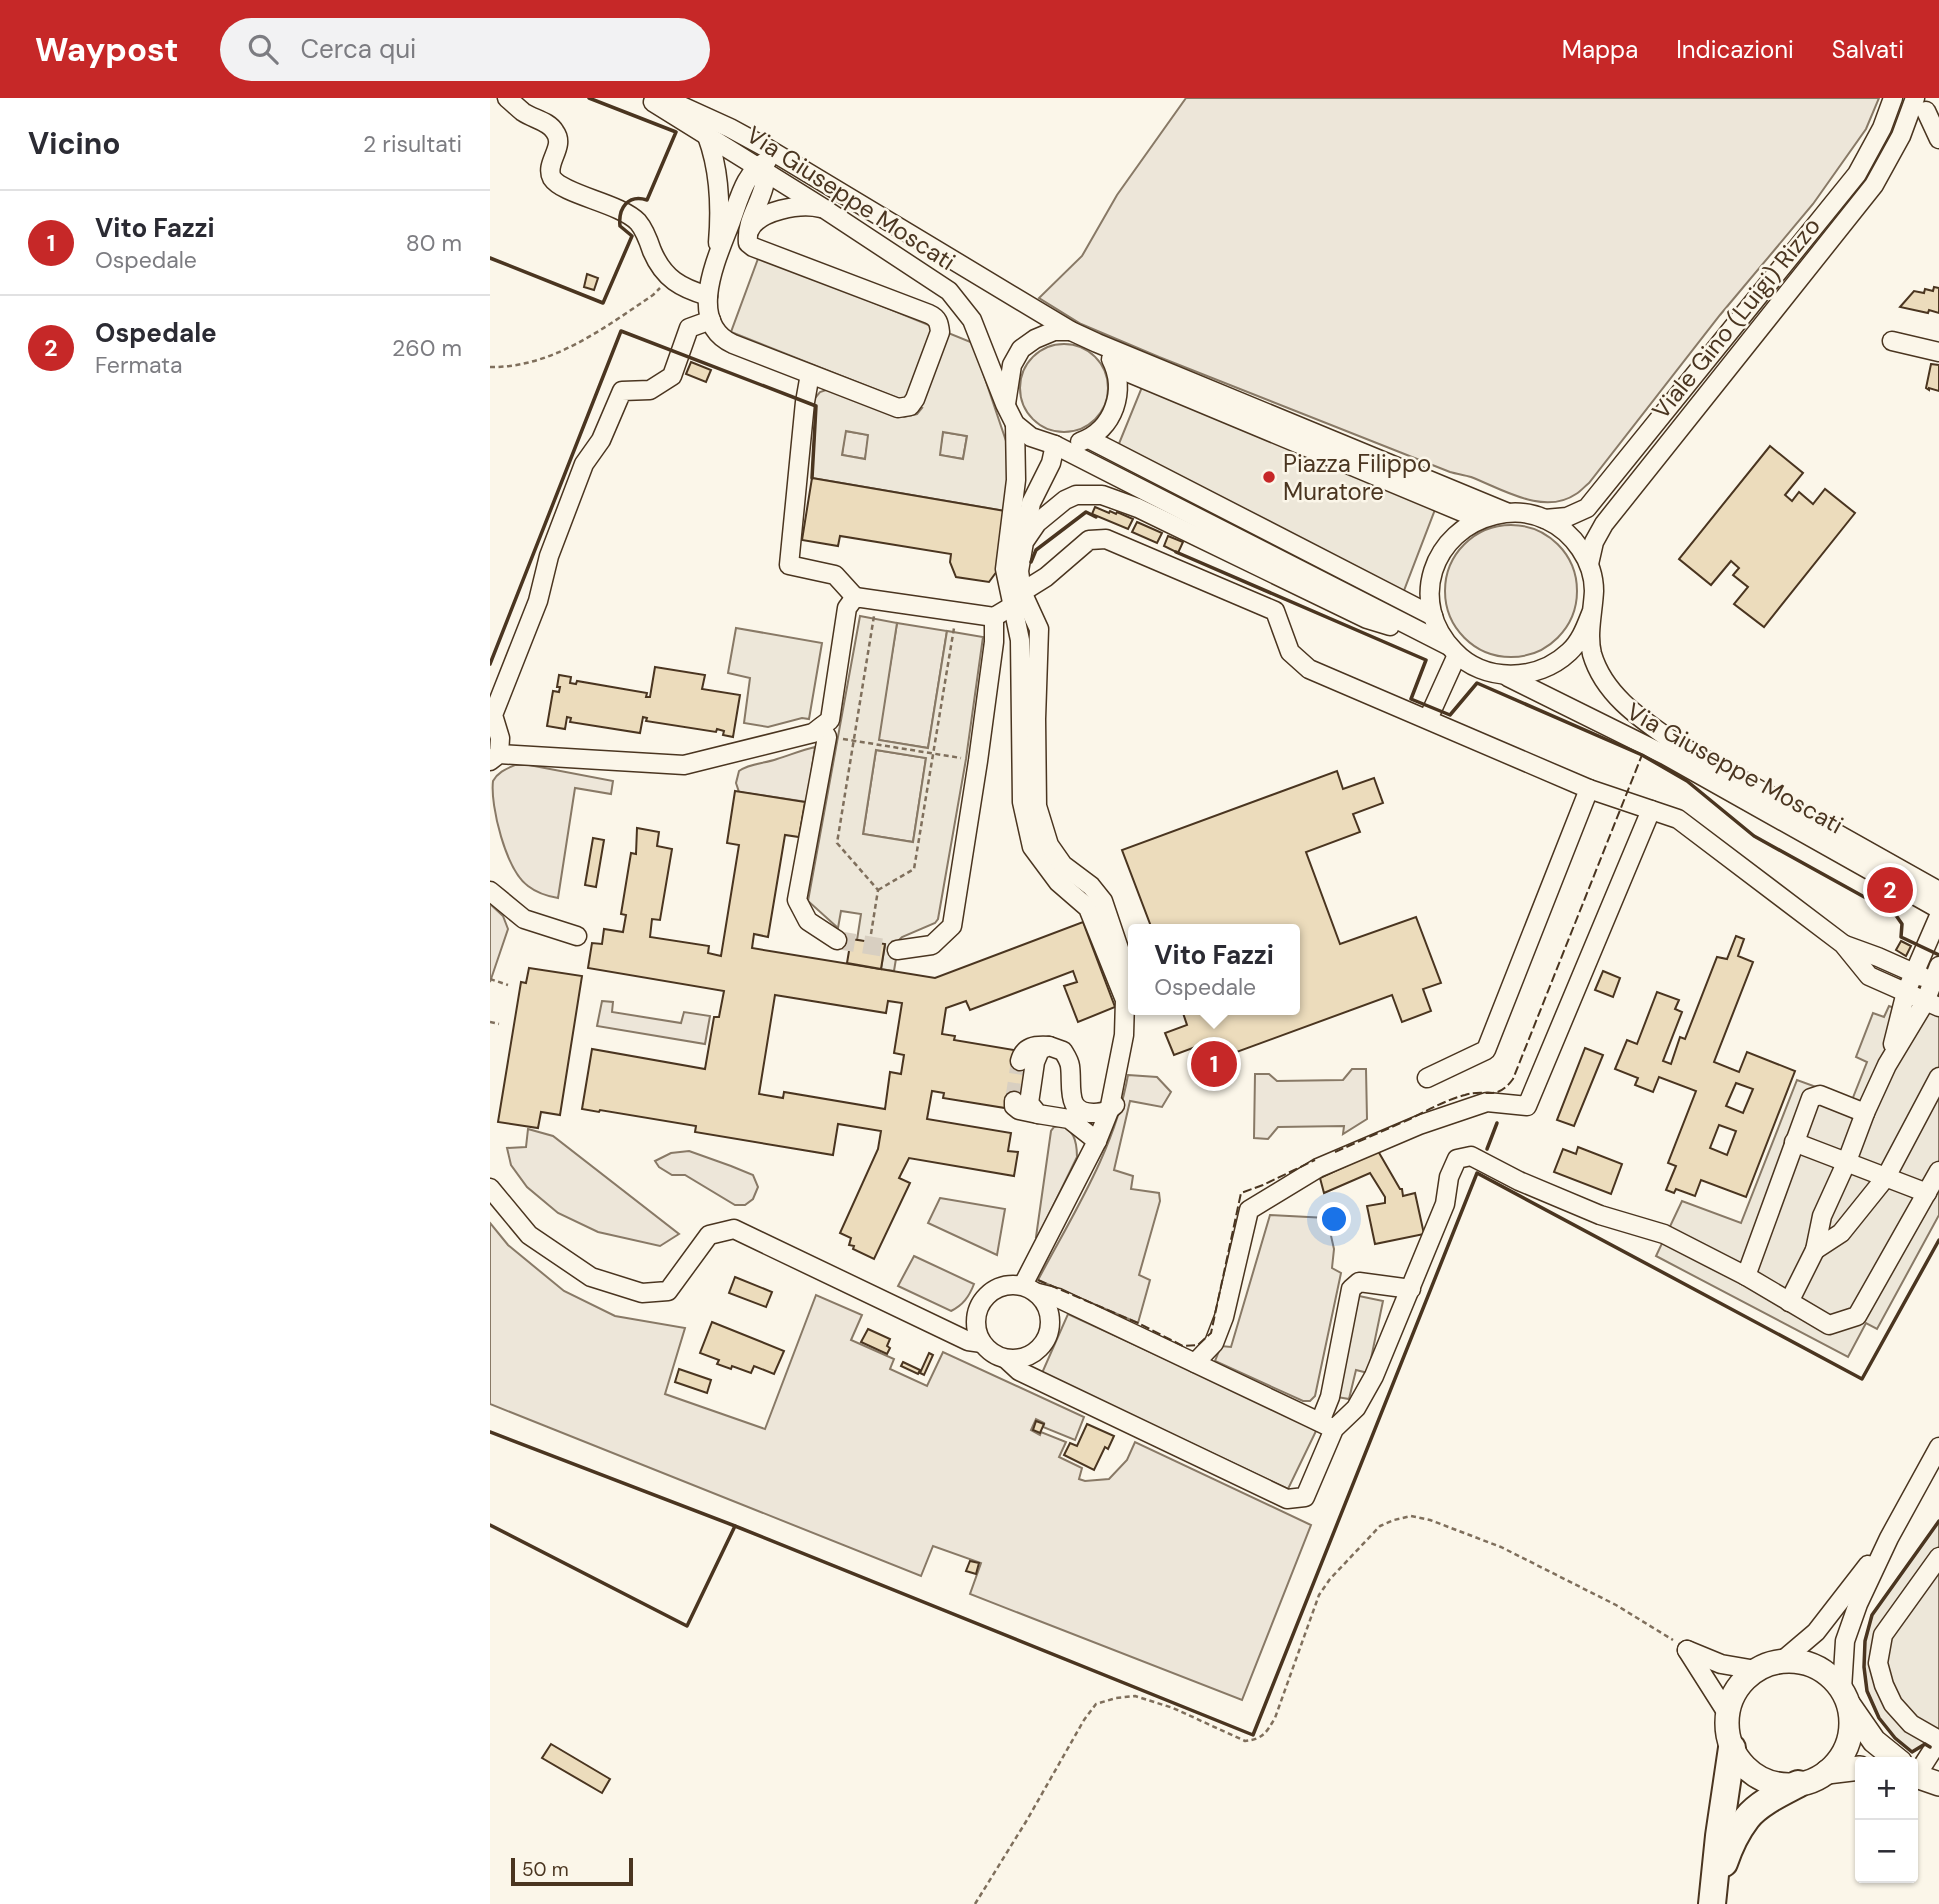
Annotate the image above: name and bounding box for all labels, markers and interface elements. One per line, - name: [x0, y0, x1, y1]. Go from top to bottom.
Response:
- search box: [220, 18, 710, 81]
- text: Waypost: [35, 28, 178, 71]
- icon: search: [244, 30, 282, 68]
- text: Cerca qui: [300, 32, 416, 66]
- text: Mappa: [1562, 34, 1638, 65]
- text: Indicazioni: [1676, 34, 1794, 65]
- text: Salvati: [1832, 34, 1904, 65]
- street label: Via Giuseppe Moscati: [741, 119, 961, 277]
- text: Vicino: [28, 124, 121, 163]
- text: 2 risultati: [363, 129, 462, 159]
- text: Vito Fazzi: [95, 211, 215, 245]
- street label: Viale Gino (Luigi) Rizzo: [1645, 211, 1827, 425]
- text: 1: [47, 228, 55, 258]
- text: 80 m: [406, 228, 462, 258]
- text: Ospedale: [95, 245, 197, 275]
- text: Ospedale: [95, 316, 217, 350]
- text: 2: [44, 333, 58, 363]
- text: 260 m: [392, 333, 462, 363]
- text: Fermata: [95, 350, 183, 380]
- place label: Piazza Filippo Muratore: [1283, 448, 1431, 507]
- marker: Piazza Filippo Muratore: [1261, 469, 1277, 485]
- street label: Via Giuseppe Moscati: [1621, 696, 1849, 840]
- pin: 2: [1867, 864, 1913, 916]
- popup: [1128, 924, 1300, 1015]
- text: Vito Fazzi: [1154, 938, 1274, 972]
- text: Ospedale: [1154, 972, 1256, 1002]
- pin: 1: [1191, 1038, 1237, 1090]
- your location: [1317, 1202, 1351, 1236]
- map controls: [1855, 1757, 1918, 1883]
- button: +: [1855, 1757, 1918, 1820]
- button: −: [1855, 1820, 1918, 1883]
- scale bar: [511, 1855, 634, 1887]
- text: 50 m: [522, 1857, 569, 1882]

